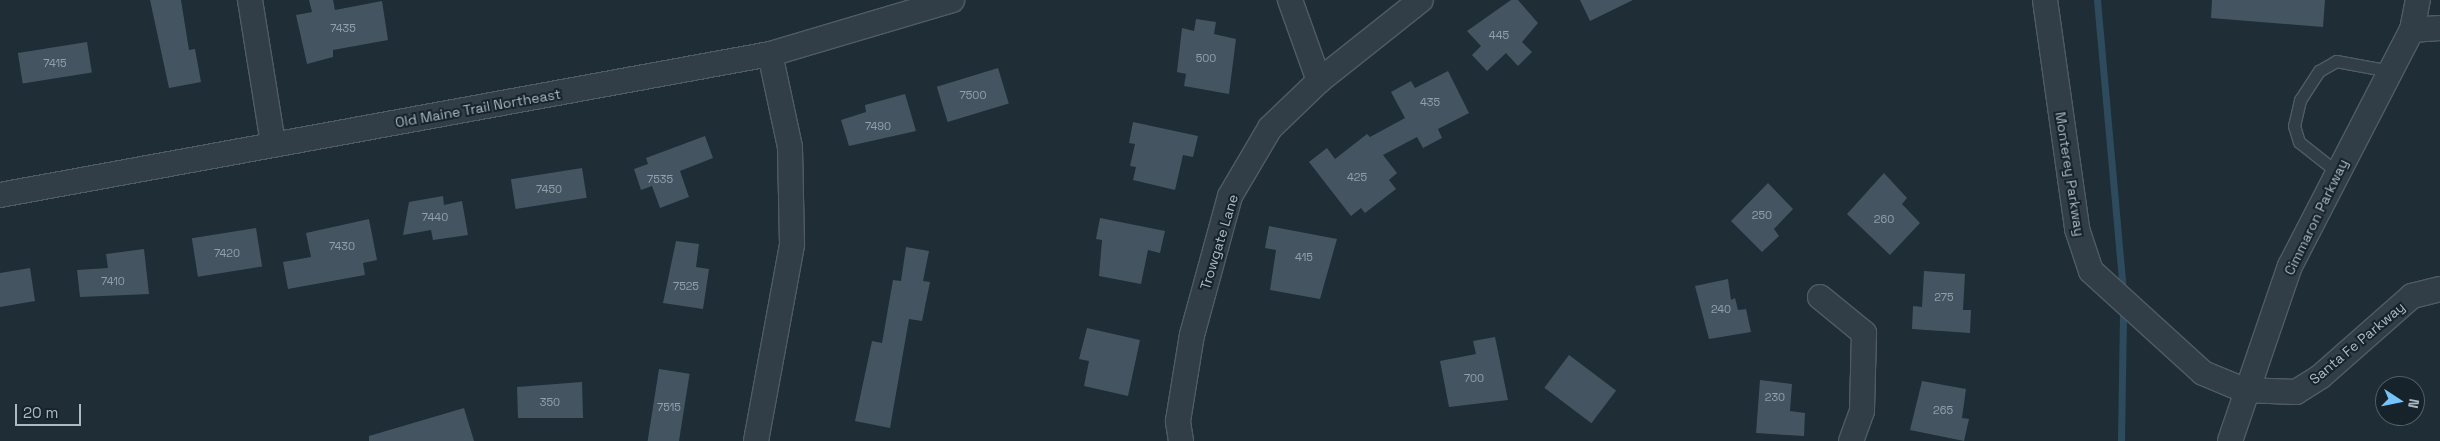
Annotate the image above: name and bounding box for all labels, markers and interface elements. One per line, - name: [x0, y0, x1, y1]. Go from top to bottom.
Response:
- house number: 7435: [330, 21, 356, 35]
- house number: 445: [1489, 28, 1509, 42]
- house number: 500: [1196, 51, 1216, 65]
- house number: 7415: [43, 56, 67, 70]
- street label: Old Maine Trail Northeast: [394, 85, 562, 131]
- house number: 7500: [960, 88, 986, 102]
- house number: 435: [1420, 95, 1440, 109]
- street label: Monterey Parkway: [2052, 111, 2088, 237]
- house number: 7490: [865, 119, 891, 133]
- street label: Cimmaron Parkway: [2281, 156, 2351, 278]
- house number: 425: [1347, 170, 1367, 184]
- house number: 7535: [647, 172, 673, 186]
- house number: 7450: [536, 182, 562, 196]
- street label: Trowgate Lane: [1196, 192, 1242, 292]
- house number: 250: [1752, 208, 1772, 222]
- house number: 7440: [422, 210, 448, 224]
- house number: 260: [1874, 212, 1894, 226]
- house number: 7430: [329, 239, 355, 253]
- house number: 7420: [214, 246, 240, 260]
- house number: 415: [1295, 250, 1313, 264]
- house number: 7410: [101, 274, 125, 288]
- house number: 7525: [673, 279, 699, 293]
- house number: 275: [1934, 290, 1954, 304]
- street label: Santa Fe Parkway: [2306, 298, 2408, 388]
- house number: 240: [1711, 302, 1731, 316]
- house number: 700: [1464, 371, 1484, 385]
- north arrow: [2375, 376, 2425, 426]
- house number: 230: [1765, 390, 1785, 404]
- scale bar: [18, 394, 84, 426]
- house number: 350: [540, 395, 560, 409]
- text: N: [2404, 397, 2423, 410]
- house number: 7515: [657, 400, 681, 414]
- text: 20 m: [23, 403, 58, 422]
- house number: 265: [1933, 403, 1953, 417]

